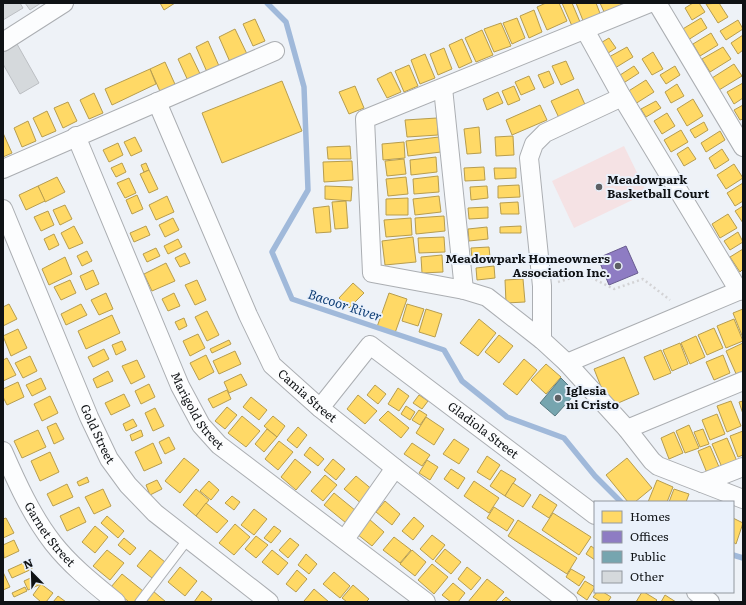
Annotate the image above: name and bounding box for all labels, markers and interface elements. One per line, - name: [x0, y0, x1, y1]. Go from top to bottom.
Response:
- place label: Meadowpark Basketball Court: [607, 170, 710, 202]
- marker: Meadowpark Basketball Court: [594, 182, 604, 192]
- place label: Meadowpark Homeowners Association Inc.: [446, 249, 610, 281]
- marker: Meadowpark Homeowners Association Inc.: [613, 261, 623, 271]
- water label: Bacoor River: [306, 284, 384, 325]
- street label: Camia Street: [274, 364, 341, 426]
- street label: Marigold Street: [167, 369, 228, 454]
- place label: Iglesia ni Cristo: [566, 381, 620, 413]
- marker: Iglesia ni Cristo: [553, 393, 563, 403]
- street label: Gladiola Street: [444, 397, 523, 462]
- street label: Gold Street: [77, 401, 120, 467]
- street label: Garnet Street: [21, 498, 80, 571]
- legend: [594, 501, 734, 593]
- text: Homes: [630, 507, 670, 525]
- text: Offices: [630, 527, 669, 545]
- text: Public: [630, 547, 666, 565]
- north arrow: [12, 553, 52, 593]
- text: N: [20, 554, 35, 572]
- text: Other: [630, 567, 664, 585]

